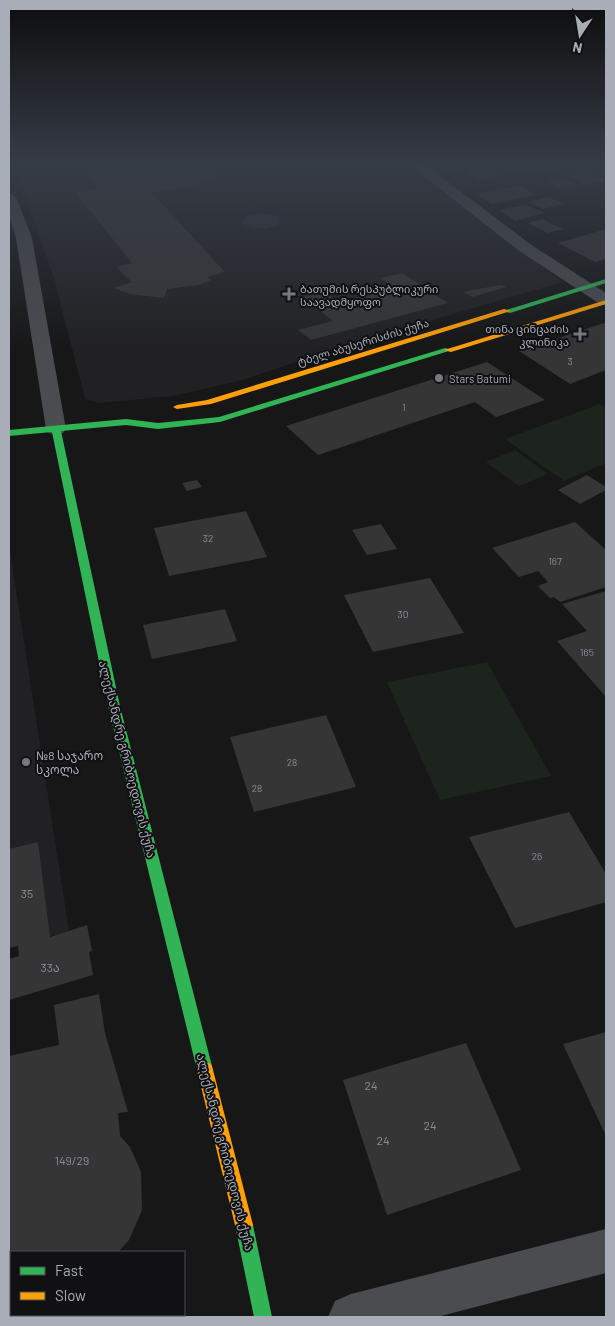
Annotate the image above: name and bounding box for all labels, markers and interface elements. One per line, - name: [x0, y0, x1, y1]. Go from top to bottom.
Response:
- north arrow: [555, 10, 605, 60]
- text: N: [571, 39, 584, 57]
- place label: ბათუმის რესპუბლიკური საავადმყოფო: [300, 282, 438, 309]
- marker: ბათუმის რესპუბლიკური საავადმყოფო: [282, 287, 296, 301]
- street label: ტბელ აბუსერისძის ქუჩა: [296, 316, 431, 369]
- place label: თინა ცინცაძის კლინიკა: [485, 322, 569, 349]
- marker: თინა ცინცაძის კლინიკა: [573, 327, 587, 341]
- house number: 3: [567, 355, 573, 367]
- marker: Stars Batumi: [433, 372, 445, 384]
- place label: Stars Batumi: [449, 372, 511, 385]
- house number: 1: [402, 401, 406, 413]
- house number: 32: [203, 532, 213, 544]
- house number: 167: [548, 555, 562, 567]
- house number: 30: [398, 608, 408, 620]
- house number: 165: [580, 646, 594, 658]
- street label: ალექსანდრე გრიბოედოვის ქუჩა: [95, 659, 159, 860]
- place label: №8 საჯარო სკოლა: [36, 748, 103, 778]
- marker: №8 საჯარო სკოლა: [20, 756, 32, 768]
- house number: 28: [287, 756, 297, 768]
- house number: 28: [252, 782, 262, 794]
- house number: 26: [532, 850, 542, 862]
- house number: 35: [21, 886, 33, 900]
- house number: 33ა: [41, 960, 59, 974]
- street label: ალექსანდრე გრიბოედოვის ქუჩა: [193, 1052, 257, 1253]
- house number: 24: [364, 1078, 378, 1092]
- house number: 24: [423, 1118, 437, 1132]
- house number: 24: [376, 1133, 390, 1147]
- house number: 149/29: [55, 1153, 89, 1167]
- legend: [10, 1251, 185, 1316]
- text: Fast: [55, 1261, 83, 1279]
- text: Slow: [55, 1286, 86, 1304]

